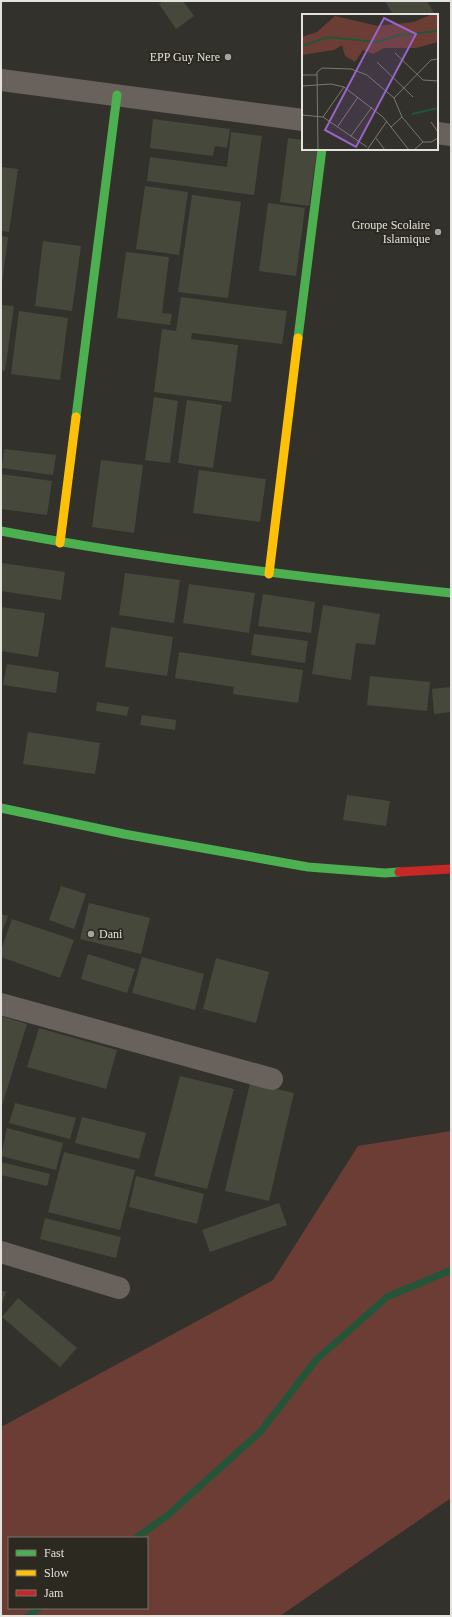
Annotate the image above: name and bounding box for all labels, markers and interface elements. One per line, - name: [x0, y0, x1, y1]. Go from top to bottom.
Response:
- inset map: [302, 14, 438, 150]
- place label: EPP Guy Nere: [150, 50, 220, 64]
- marker: EPP Guy Nere: [223, 52, 233, 62]
- place label: Groupe Scolaire Islamique: [352, 218, 430, 246]
- marker: Groupe Scolaire Islamique: [433, 227, 443, 237]
- place label: Dani: [99, 927, 123, 941]
- marker: Dani: [86, 929, 96, 939]
- legend: [8, 1537, 148, 1609]
- text: Fast: [44, 1546, 65, 1560]
- text: Slow: [44, 1566, 69, 1580]
- text: Jam: [44, 1586, 64, 1600]

